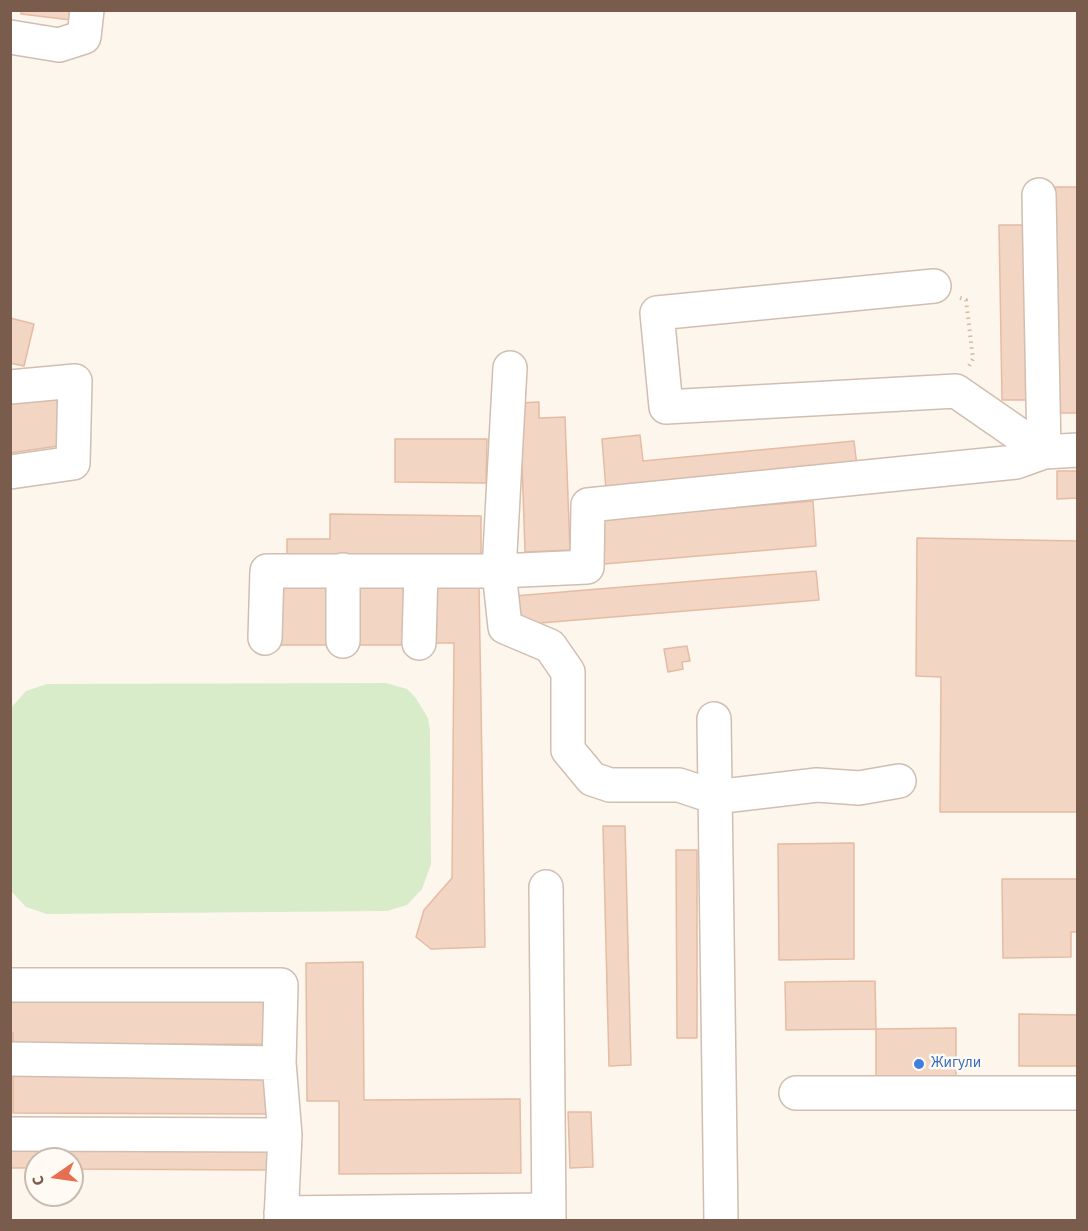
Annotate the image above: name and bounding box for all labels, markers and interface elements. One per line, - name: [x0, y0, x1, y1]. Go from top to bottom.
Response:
- place label: Жигули: [931, 1055, 981, 1073]
- marker: Жигули: [912, 1057, 926, 1071]
- north arrow: [24, 1147, 84, 1207]
- text: С: [27, 1174, 50, 1188]

